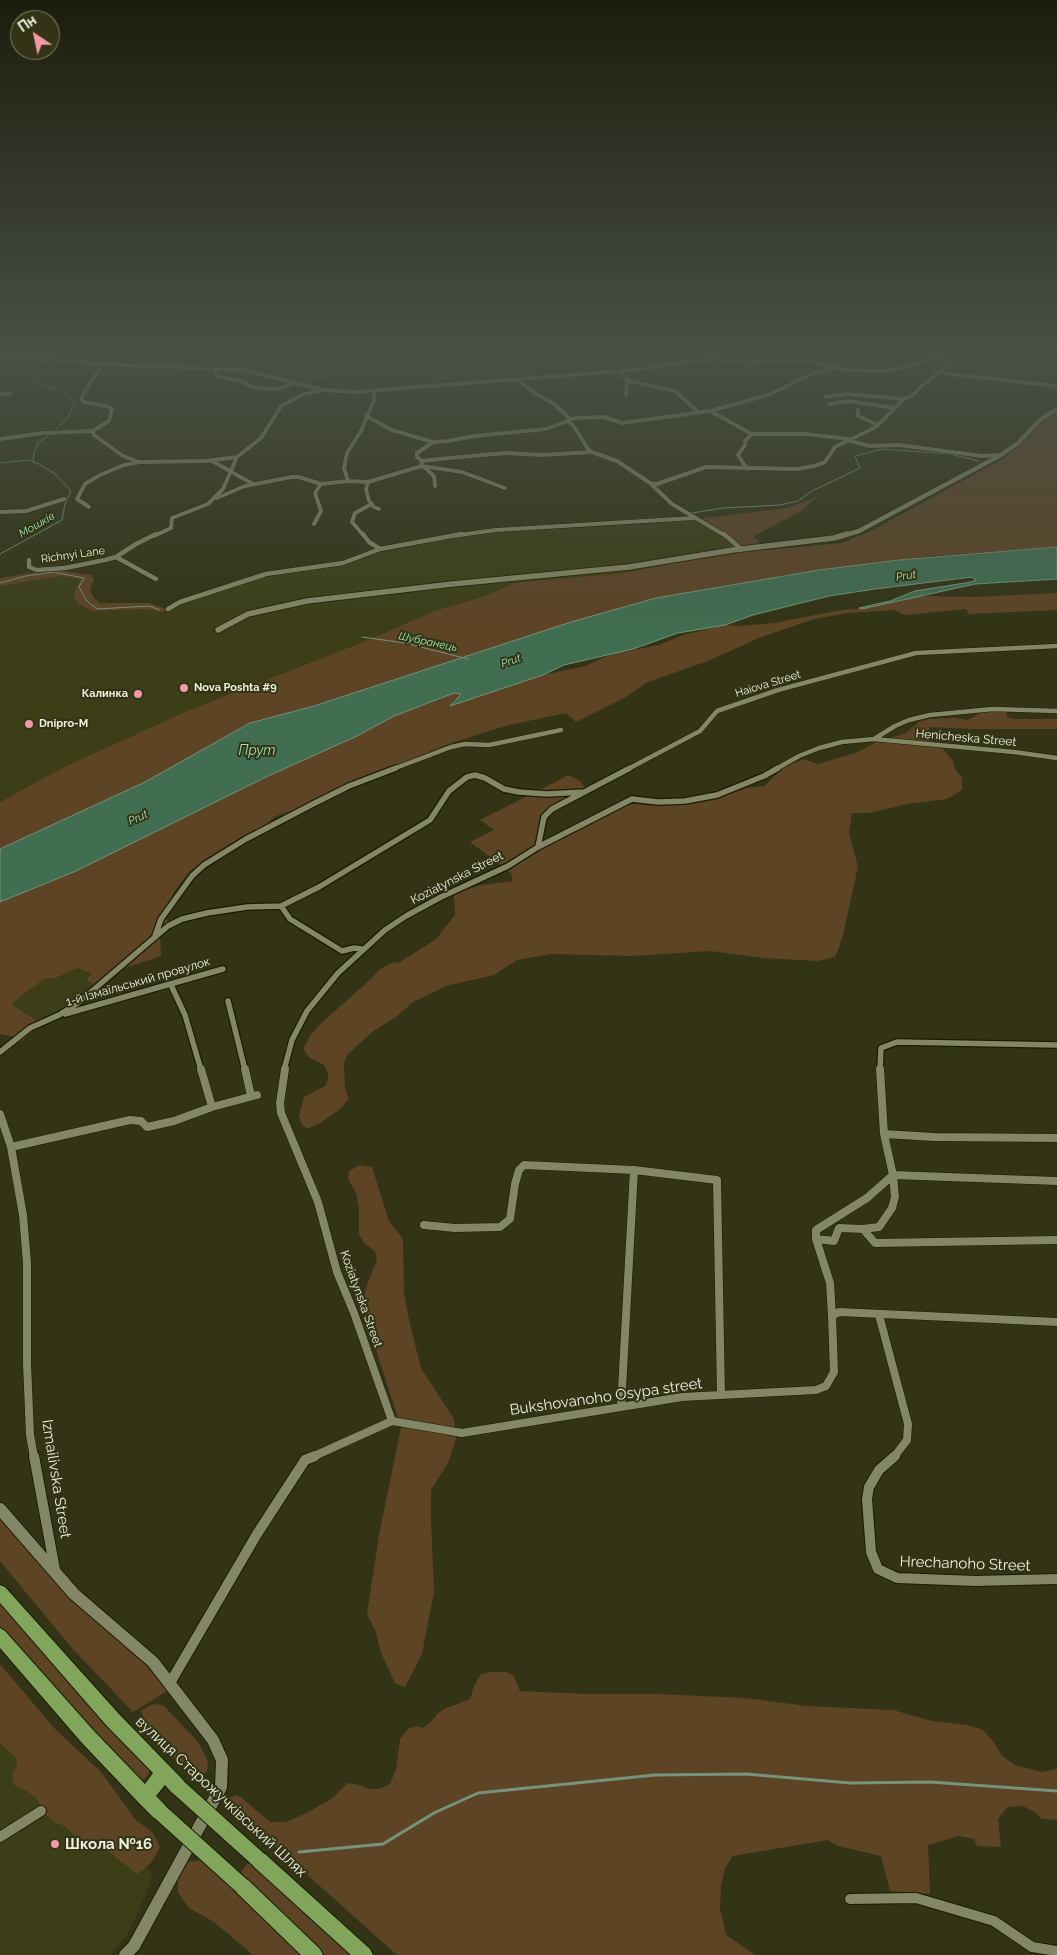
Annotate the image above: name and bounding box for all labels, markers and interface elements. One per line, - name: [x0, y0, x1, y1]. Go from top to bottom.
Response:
- north arrow: [10, 10, 60, 60]
- text: Пн: [15, 12, 39, 35]
- water label: Мошків: [17, 509, 57, 541]
- street label: Richnyi Lane: [40, 544, 106, 566]
- water label: Prut: [895, 568, 917, 584]
- water label: Шубранець: [397, 629, 459, 655]
- water label: Prut: [499, 651, 523, 671]
- street label: Haiova Street: [734, 668, 802, 700]
- place label: Nova Poshta #9: [194, 681, 277, 695]
- marker: Nova Poshta #9: [178, 682, 190, 694]
- place label: Калинка: [82, 687, 128, 701]
- marker: Калинка: [132, 688, 144, 700]
- place label: Dnipro-M: [39, 717, 88, 731]
- marker: Dnipro-M: [23, 718, 35, 730]
- street label: Henicheska Street: [915, 726, 1017, 750]
- water label: Прут: [238, 743, 276, 759]
- water label: Prut: [126, 808, 150, 828]
- street label: Koziatynska Street: [408, 848, 506, 908]
- street label: 1-й Ізмаїльський провулок: [64, 954, 212, 1010]
- street label: Koziatynska Street: [337, 1249, 385, 1349]
- street label: Bukshovanoho Osypa street: [509, 1375, 703, 1419]
- street label: Izmailivska Street: [38, 1418, 74, 1540]
- street label: Hrechanoho Street: [899, 1553, 1031, 1575]
- street label: вулиця Старожучківський Шлях: [132, 1713, 310, 1881]
- place label: Школа №16: [65, 1835, 152, 1853]
- marker: Школа №16: [49, 1838, 61, 1850]

